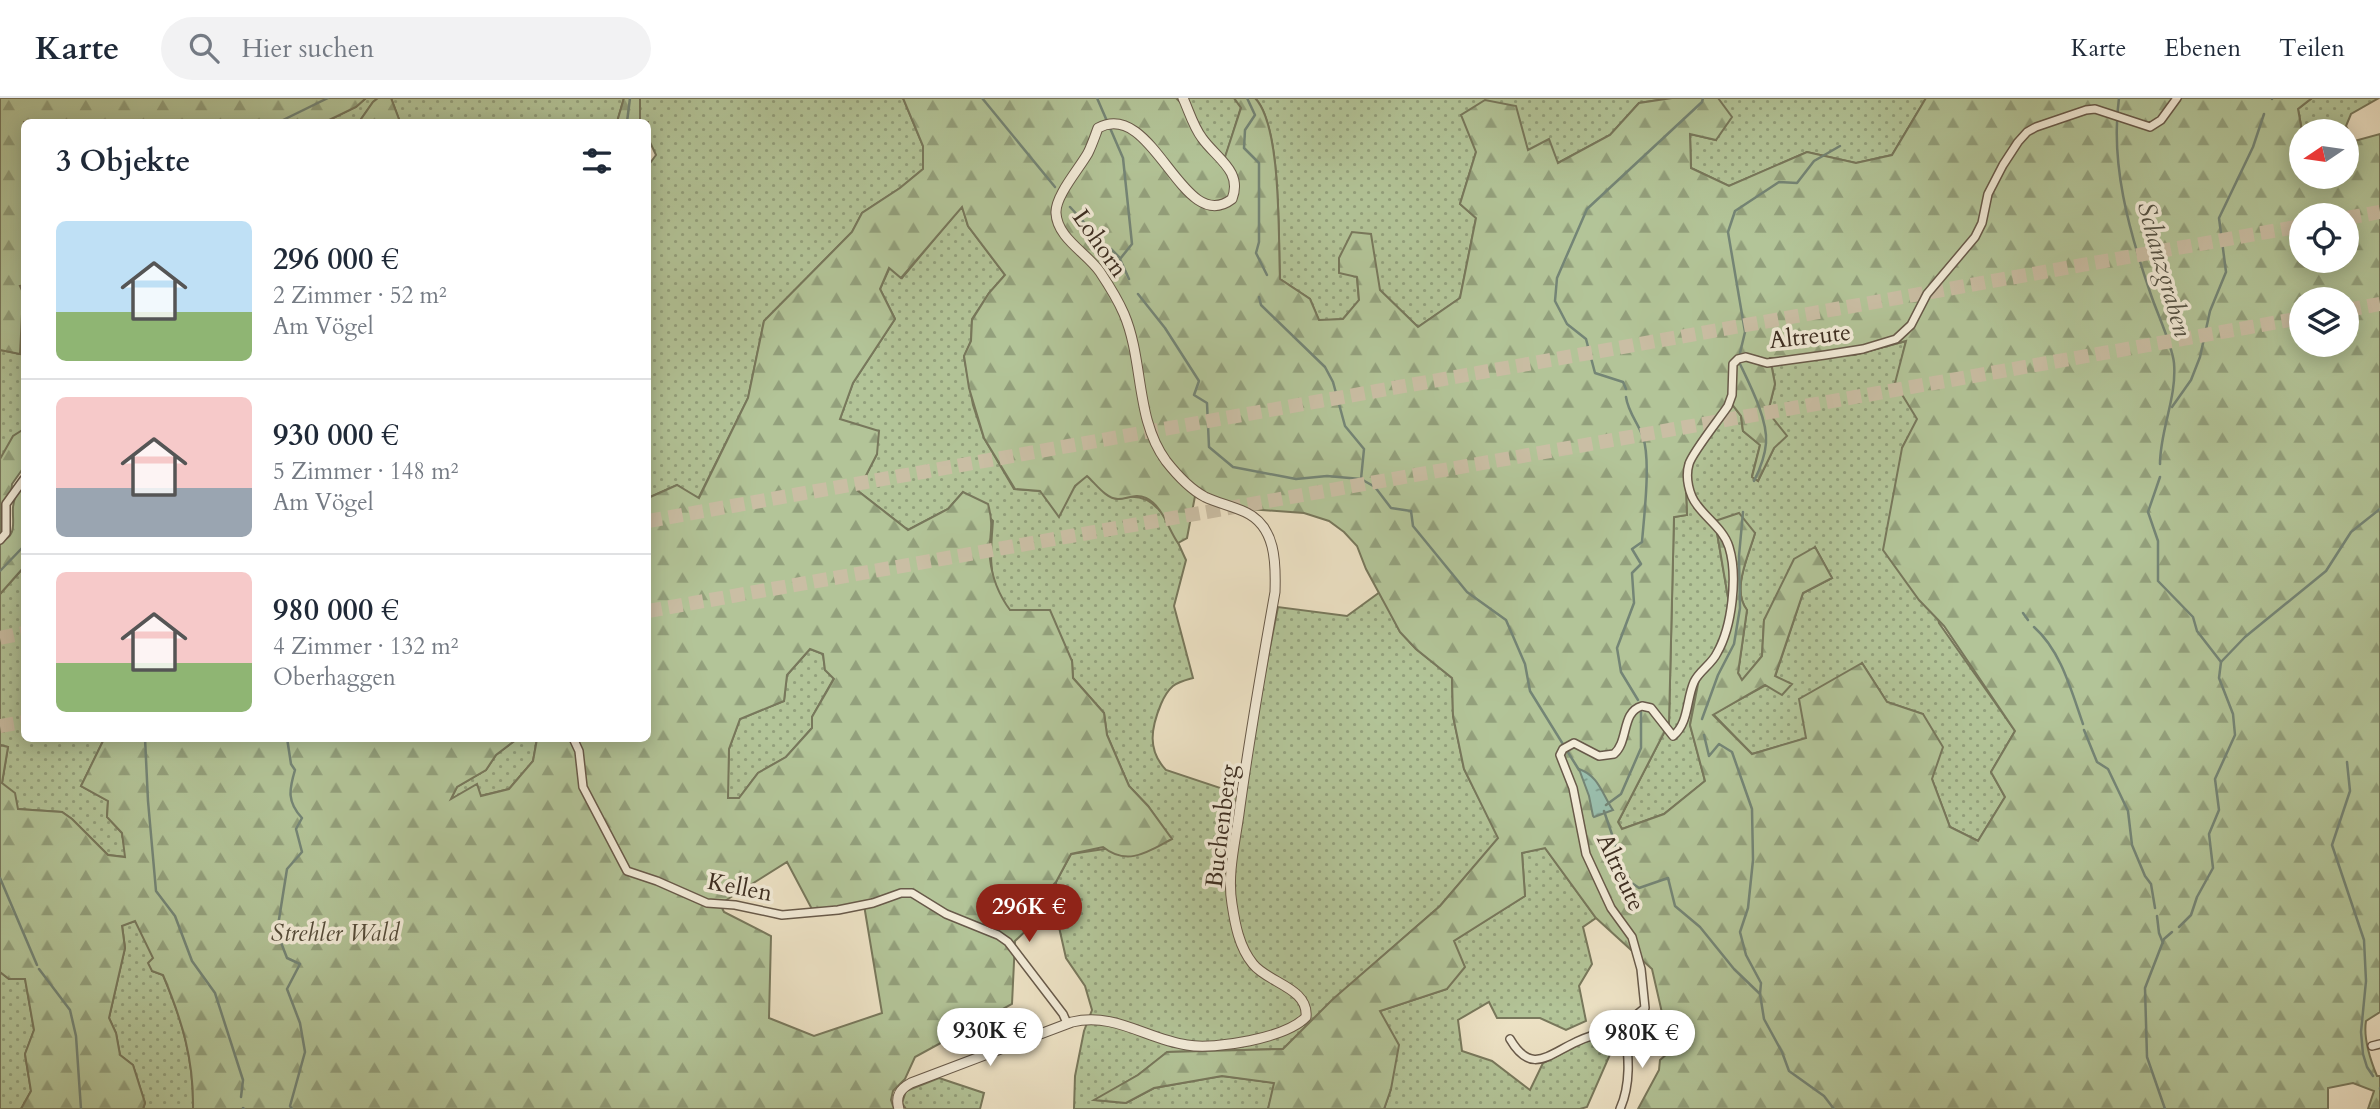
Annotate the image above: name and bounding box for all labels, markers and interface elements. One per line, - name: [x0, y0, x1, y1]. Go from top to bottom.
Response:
- search box: [161, 17, 651, 80]
- text: Karte: [35, 26, 119, 71]
- icon: search: [185, 29, 223, 67]
- text: Hier suchen: [241, 31, 374, 66]
- text: Karte: [2071, 32, 2126, 65]
- text: Ebenen: [2164, 32, 2241, 65]
- text: Teilen: [2279, 32, 2345, 65]
- north arrow: [2289, 119, 2359, 189]
- map controls: [2289, 119, 2359, 357]
- text: 3 Objekte: [56, 141, 190, 182]
- icon: filters: [578, 142, 616, 180]
- water label: Schanzgraben: [2129, 198, 2201, 341]
- street label: Lohorn: [1064, 203, 1135, 284]
- button: locate: [2289, 203, 2359, 273]
- text: 296 000 €: [273, 239, 399, 280]
- icon: home: [112, 249, 196, 333]
- text: 2 Zimmer · 52 m²: [273, 280, 447, 311]
- button: layers: [2289, 287, 2359, 357]
- text: Am Vögel: [273, 311, 374, 342]
- street label: Altreute: [1768, 316, 1853, 357]
- text: 930 000 €: [273, 415, 399, 456]
- icon: home: [112, 425, 196, 509]
- text: 5 Zimmer · 148 m²: [273, 456, 458, 487]
- text: Am Vögel: [273, 487, 374, 518]
- text: 980 000 €: [273, 590, 399, 631]
- icon: home: [112, 600, 196, 684]
- text: 4 Zimmer · 132 m²: [273, 631, 458, 662]
- text: Oberhaggen: [273, 662, 396, 693]
- street label: Buchenberg: [1198, 762, 1246, 890]
- street label: Altreute: [1588, 828, 1653, 916]
- street label: Kellen: [705, 865, 776, 910]
- pin: 296K €: [972, 884, 1086, 944]
- text: 296K €: [992, 891, 1066, 922]
- park label: Strehler Wald: [271, 917, 401, 950]
- pin: 930K €: [933, 1009, 1047, 1068]
- pin: 980K €: [1585, 1010, 1699, 1070]
- text: 930K €: [953, 1015, 1027, 1046]
- text: 980K €: [1605, 1017, 1679, 1048]

